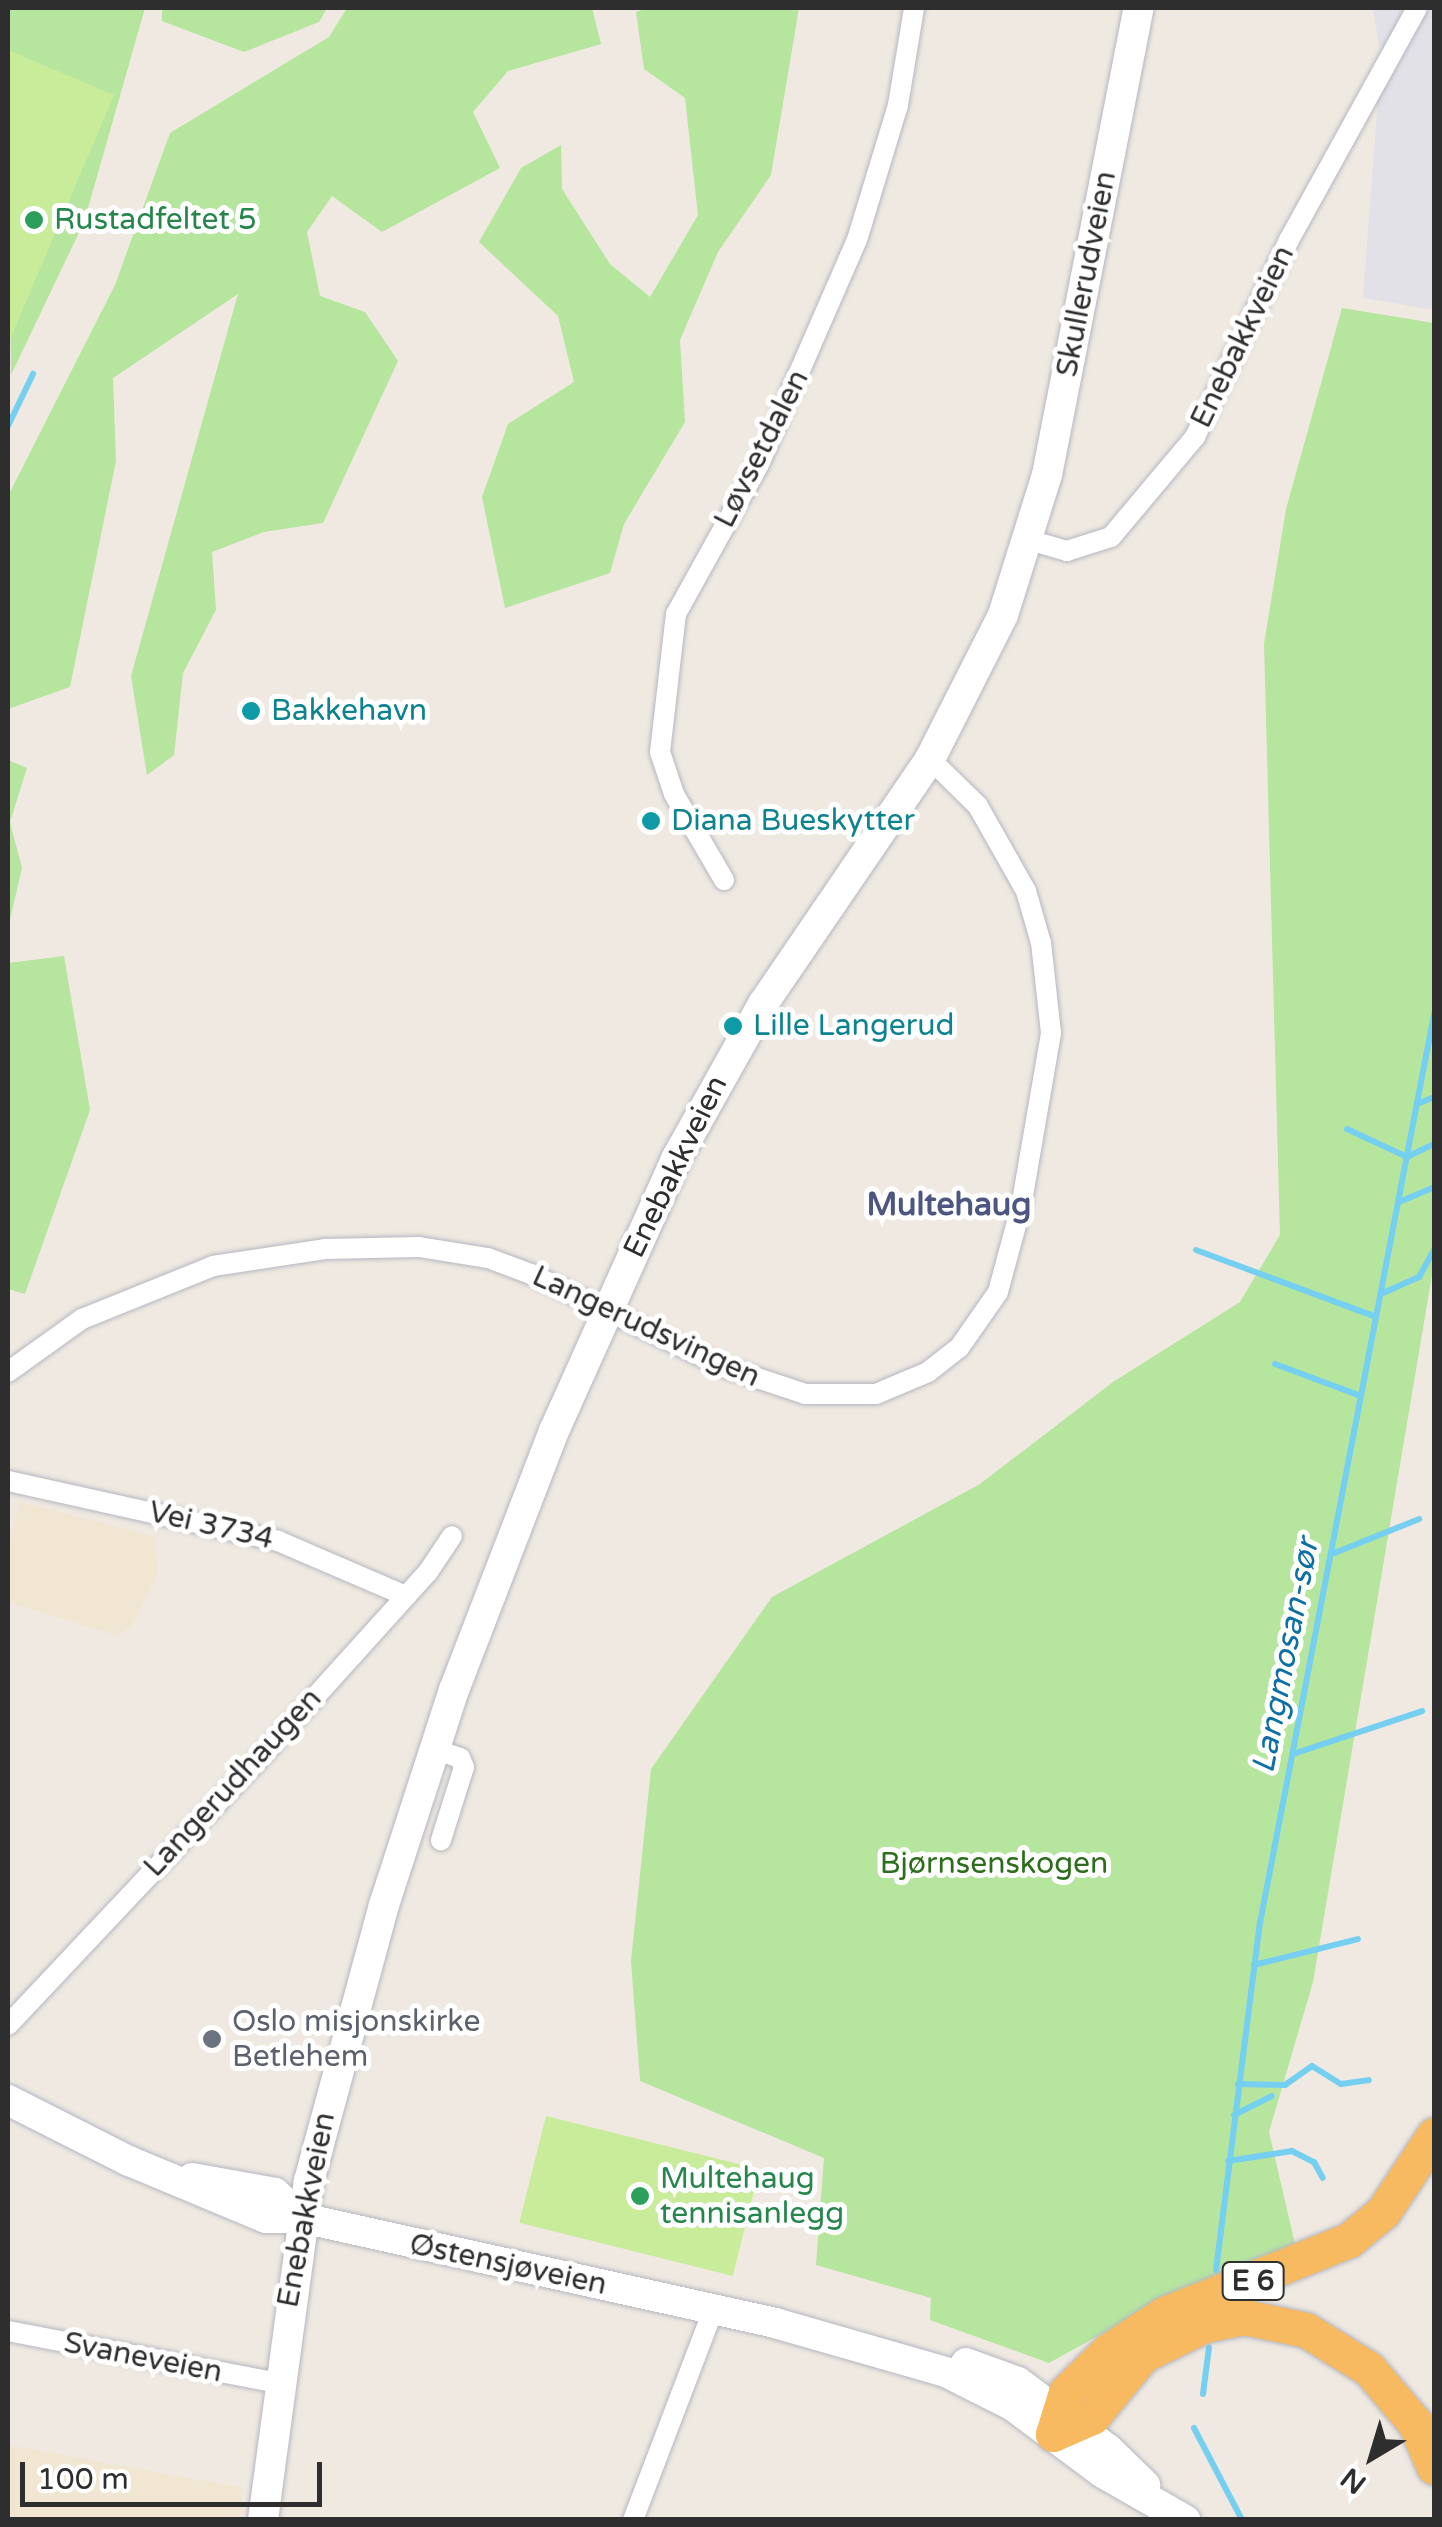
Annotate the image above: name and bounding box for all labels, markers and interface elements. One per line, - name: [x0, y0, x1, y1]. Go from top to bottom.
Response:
- street label: Skullerudveien: [1049, 168, 1125, 380]
- place label: Rustadfeltet 5: [54, 202, 257, 238]
- marker: Rustadfeltet 5: [23, 209, 45, 231]
- street label: Enebakkveien: [1183, 240, 1303, 434]
- street label: Løvsetdalen: [707, 364, 817, 534]
- place label: Bakkehavn: [271, 693, 427, 729]
- marker: Bakkehavn: [240, 700, 262, 722]
- place label: Diana Bueskytter: [671, 803, 915, 839]
- marker: Diana Bueskytter: [640, 810, 662, 832]
- place label: Lille Langerud: [753, 1008, 954, 1044]
- marker: Lille Langerud: [722, 1015, 744, 1037]
- street label: Enebakkveien: [616, 1070, 736, 1264]
- district label: Multehaug: [866, 1186, 1032, 1224]
- street label: Langerudsvingen: [526, 1258, 766, 1396]
- street label: Vei 3734: [145, 1494, 277, 1558]
- water label: Langmosan-sør: [1244, 1536, 1328, 1776]
- street label: Langerudhaugen: [136, 1681, 330, 1885]
- park label: Bjørnsenskogen: [880, 1846, 1108, 1882]
- place label: Oslo misjonskirke Betlehem: [232, 2004, 480, 2074]
- marker: Oslo misjonskirke Betlehem: [201, 2028, 223, 2050]
- street label: Enebakkveien: [270, 2109, 344, 2311]
- place label: Multehaug tennisanlegg: [660, 2161, 844, 2232]
- marker: Multehaug tennisanlegg: [629, 2185, 651, 2207]
- street label: Østensjøveien: [406, 2227, 610, 2303]
- road number: E 6: [1220, 2258, 1286, 2304]
- street label: Svaneveien: [61, 2325, 225, 2391]
- north arrow: [1322, 2407, 1422, 2507]
- scale bar: [25, 2442, 328, 2504]
- text: N: [1334, 2460, 1373, 2501]
- text: 100 m: [37, 2461, 129, 2498]

